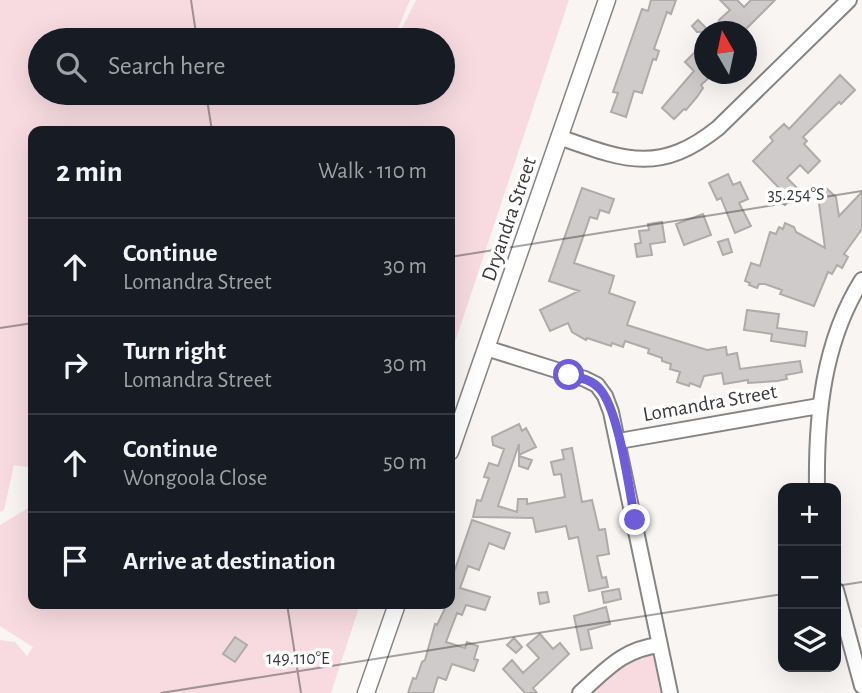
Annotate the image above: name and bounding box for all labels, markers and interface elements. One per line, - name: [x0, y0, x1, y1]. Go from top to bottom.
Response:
- north arrow: [694, 21, 757, 84]
- search box: [28, 28, 455, 105]
- icon: search: [52, 48, 90, 86]
- text: Search here: [108, 53, 226, 79]
- street label: Dryandra Street: [478, 154, 540, 284]
- text: 2 min: [56, 157, 123, 187]
- text: Walk · 110 m: [318, 160, 427, 183]
- text: 35.254°S: [767, 186, 825, 204]
- text: Continue: [123, 240, 218, 266]
- icon: ahead: [56, 248, 94, 286]
- text: 30 m: [383, 255, 427, 278]
- text: Lomandra Street: [123, 271, 272, 294]
- text: Turn right: [123, 338, 226, 364]
- icon: right: [56, 346, 94, 384]
- text: 30 m: [383, 353, 427, 376]
- route start: [553, 359, 584, 390]
- text: Lomandra Street: [123, 369, 272, 392]
- street label: Lomandra Street: [641, 381, 779, 425]
- text: Continue: [123, 436, 218, 462]
- icon: ahead: [56, 444, 94, 482]
- text: 50 m: [383, 451, 427, 474]
- text: Wongoola Close: [123, 467, 267, 490]
- map controls: [778, 483, 841, 672]
- button: +: [778, 483, 841, 546]
- route end: [619, 504, 650, 535]
- icon: arrive: [56, 542, 94, 580]
- button: −: [778, 546, 841, 609]
- text: Arrive at destination: [123, 548, 336, 574]
- button: layers: [778, 609, 841, 672]
- text: 149.110°E: [266, 650, 330, 668]

